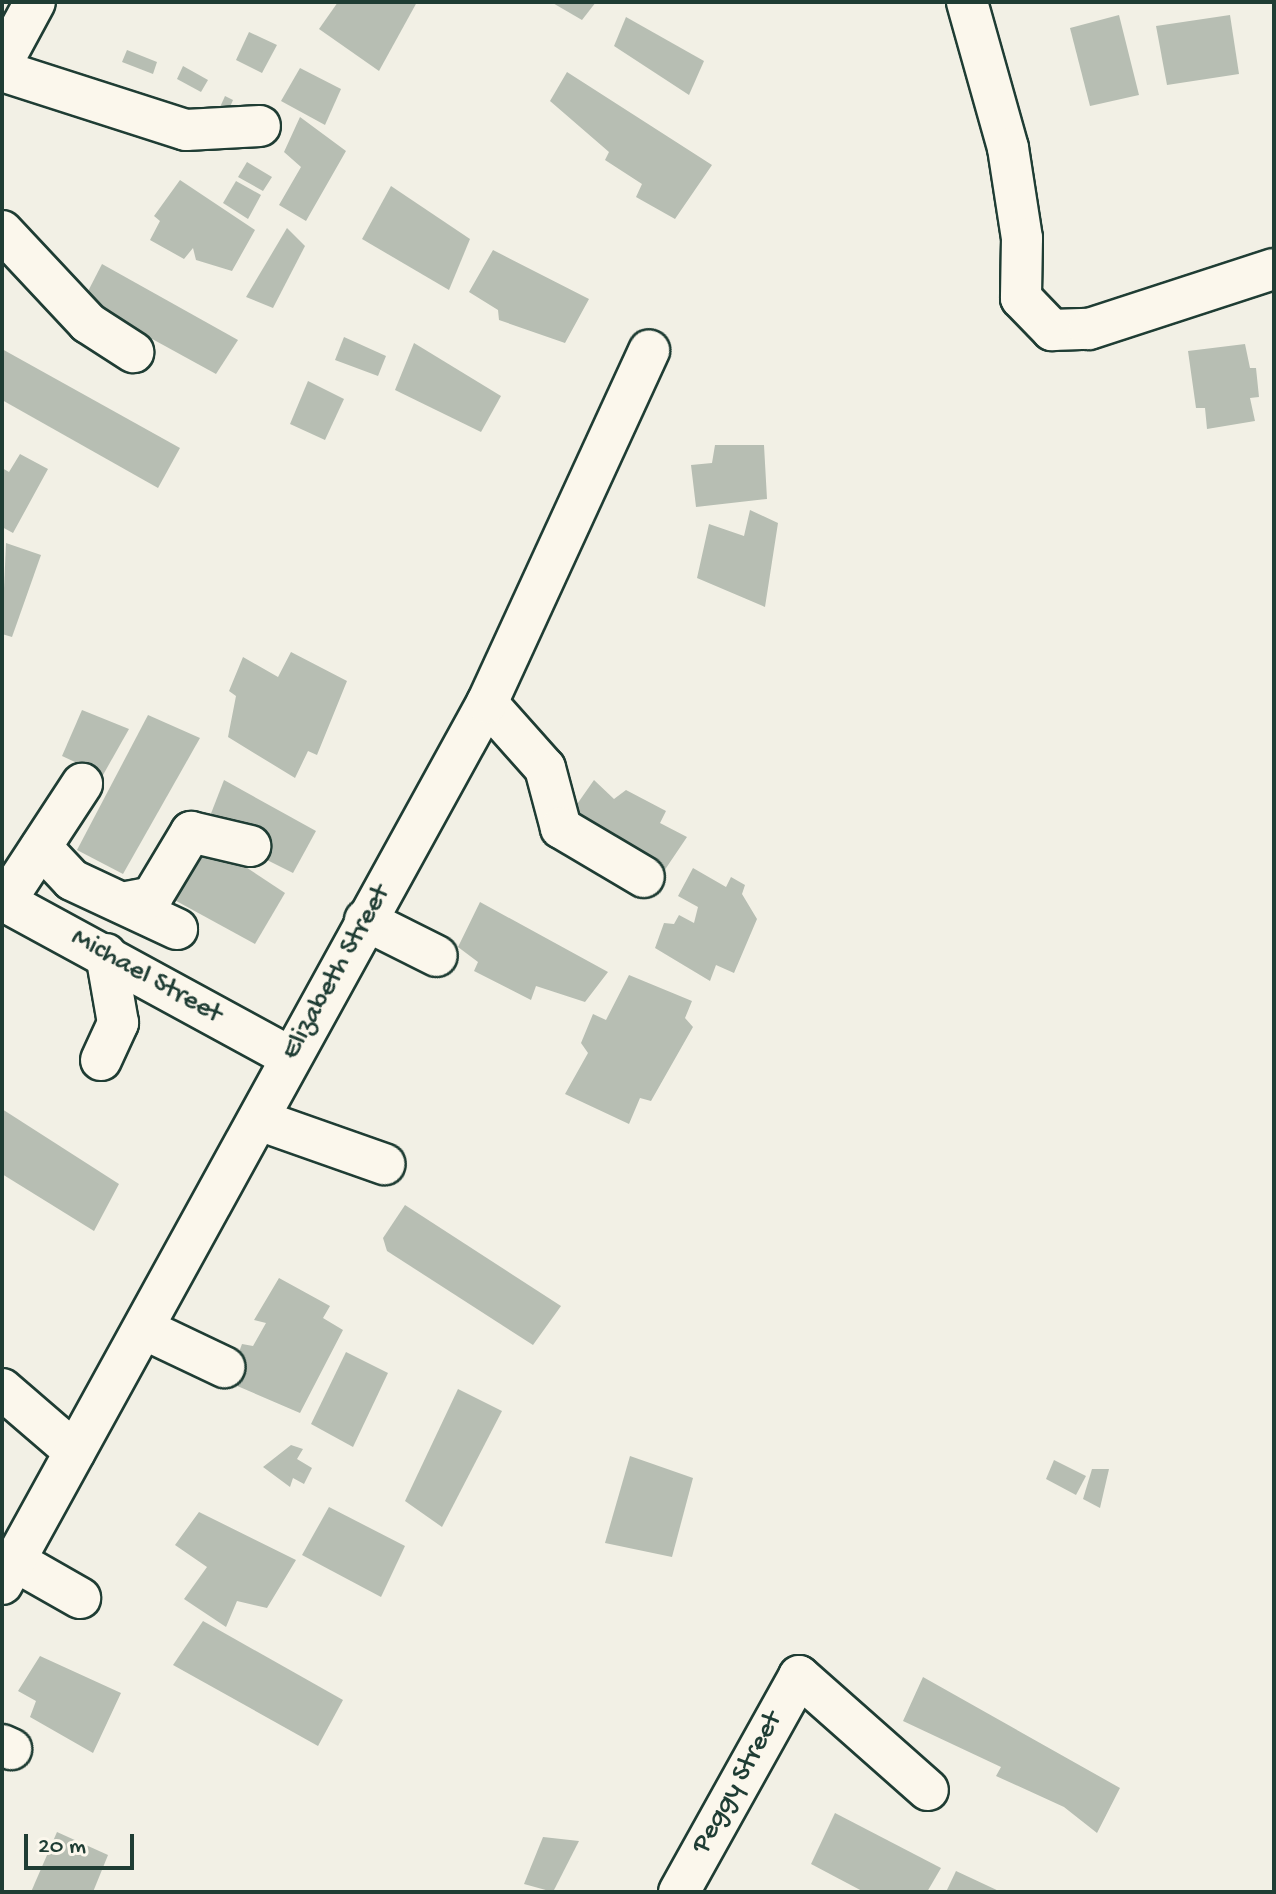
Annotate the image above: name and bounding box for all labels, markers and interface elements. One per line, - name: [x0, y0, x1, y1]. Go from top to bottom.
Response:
- street label: Elizabeth Street: [275, 880, 399, 1066]
- street label: Michael Street: [65, 922, 227, 1032]
- street label: Peggy Street: [685, 1706, 791, 1860]
- scale bar: [28, 1818, 138, 1868]
- text: 20 m: [38, 1833, 86, 1862]

